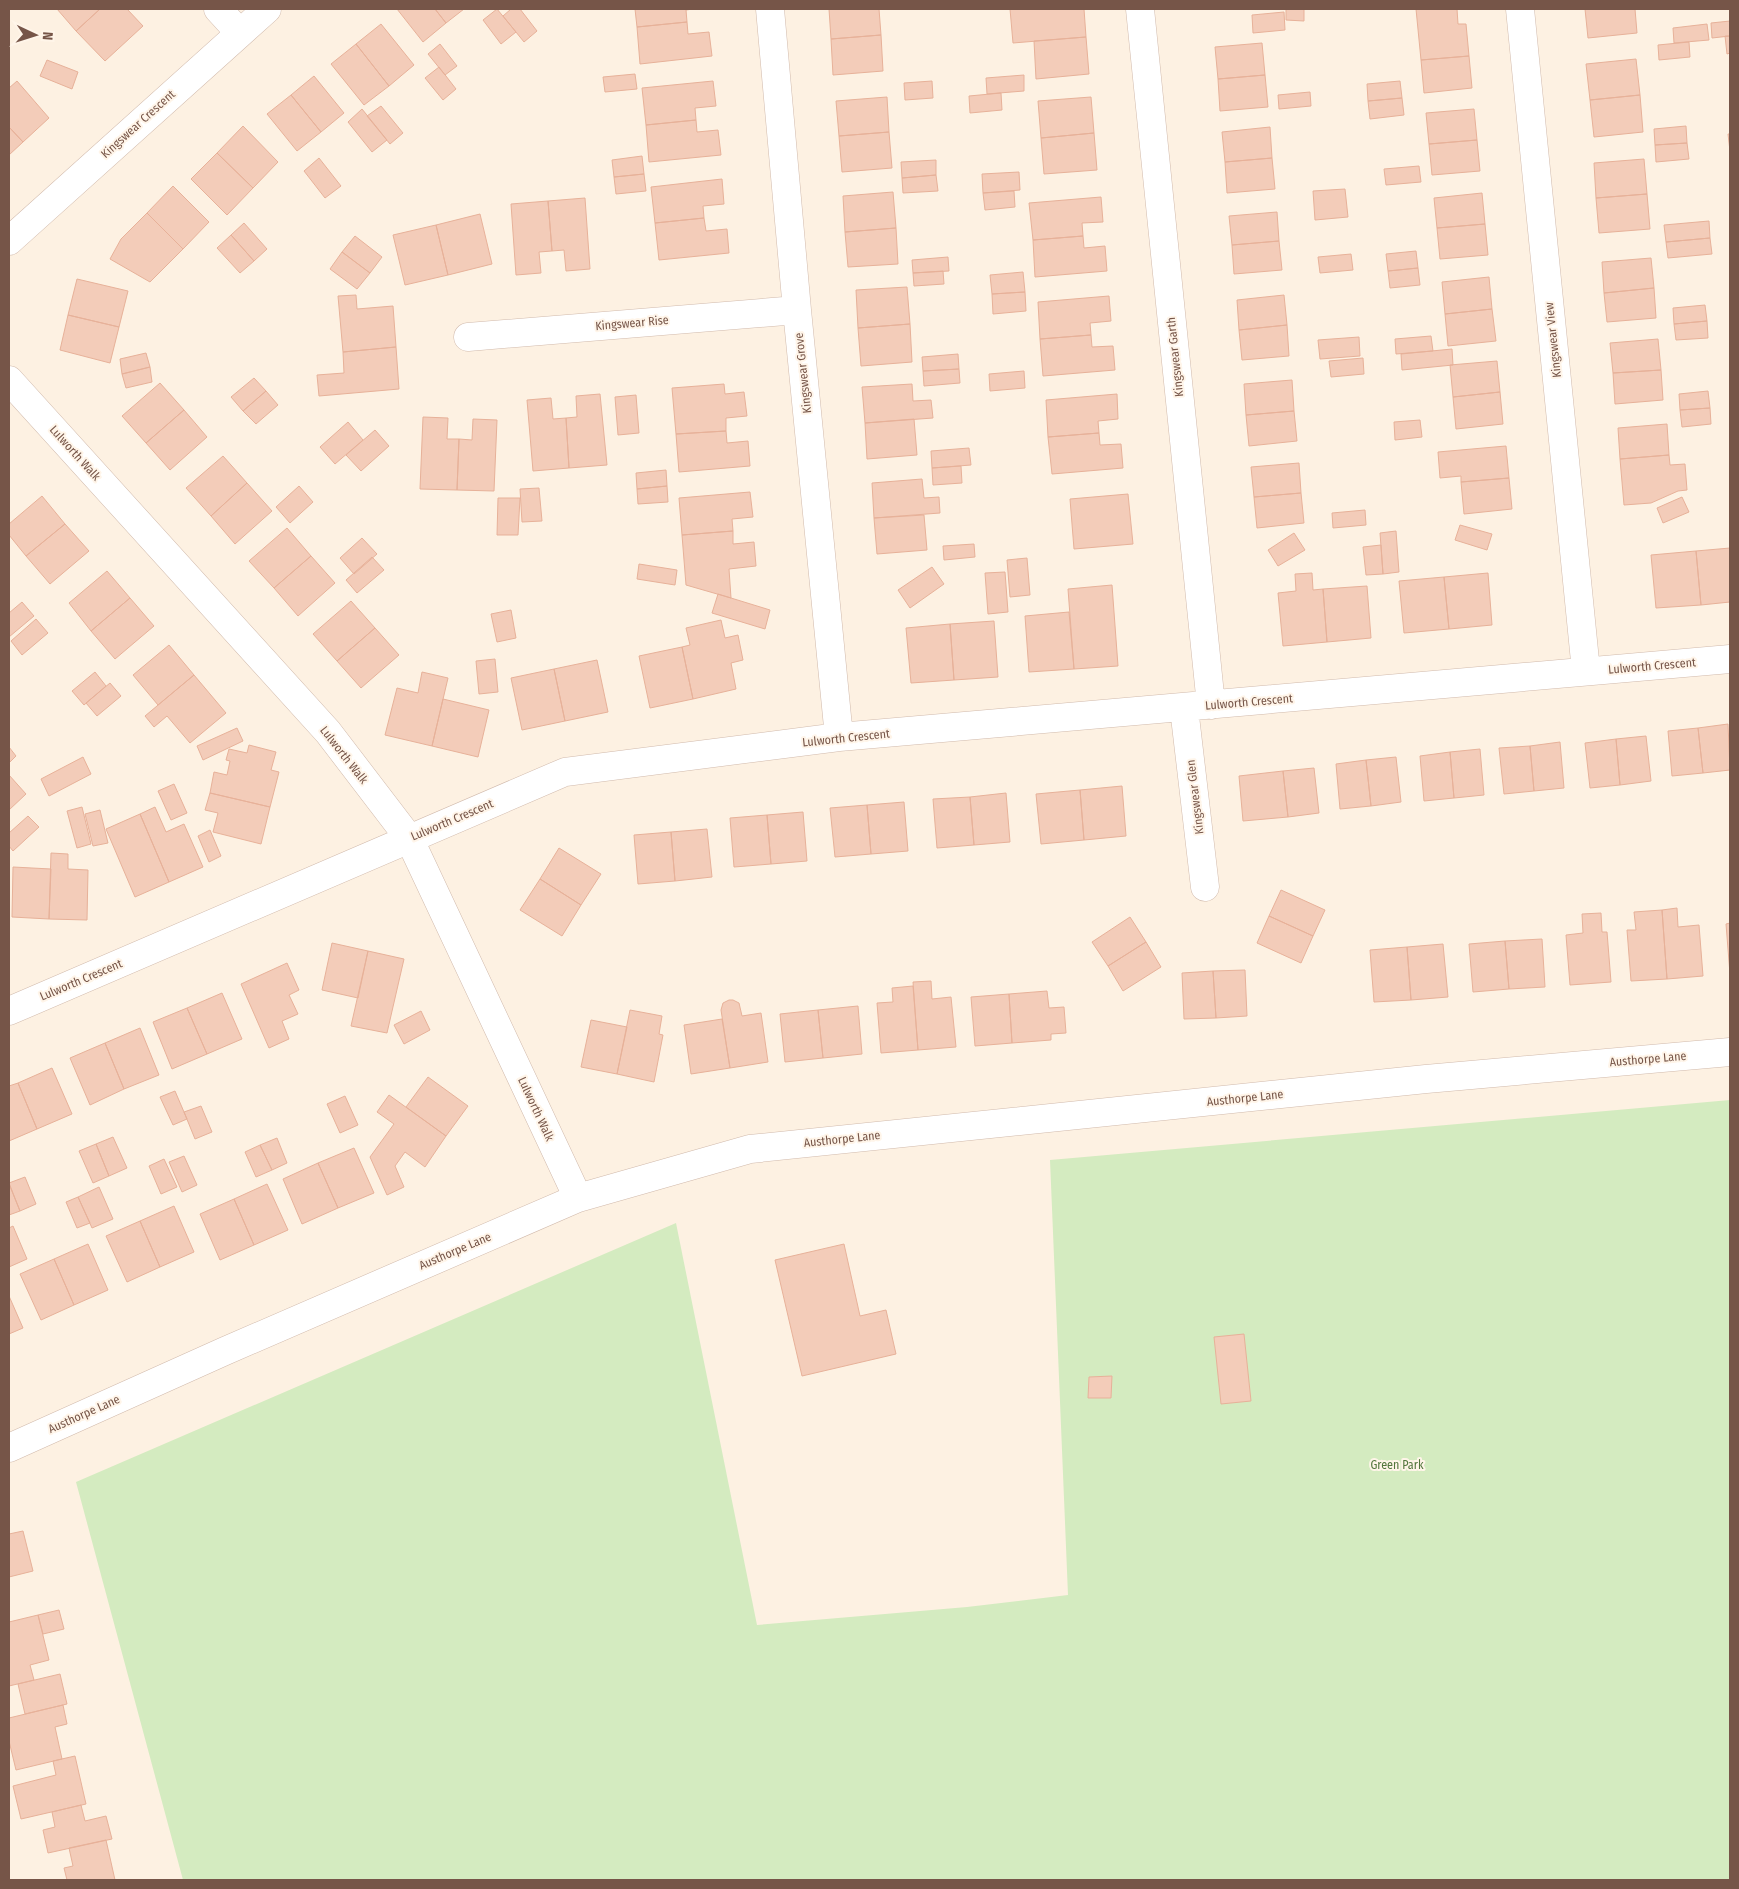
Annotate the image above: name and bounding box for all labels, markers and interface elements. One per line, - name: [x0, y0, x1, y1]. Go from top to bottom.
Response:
- north arrow: [10, 10, 60, 60]
- text: N: [39, 31, 56, 41]
- street label: Kingswear Crescent: [98, 87, 178, 161]
- street label: Kingswear View: [1542, 301, 1564, 378]
- street label: Kingswear Rise: [595, 313, 669, 333]
- street label: Kingswear Garth: [1164, 316, 1186, 398]
- street label: Kingswear Grove: [792, 332, 814, 414]
- street label: Lulworth Walk: [47, 423, 104, 484]
- street label: Lulworth Crescent: [1608, 655, 1696, 677]
- street label: Lulworth Crescent: [1205, 691, 1293, 713]
- street label: Lulworth Walk: [317, 723, 371, 787]
- street label: Lulworth Crescent: [802, 726, 891, 750]
- street label: Kingswear Glen: [1183, 759, 1207, 835]
- street label: Lulworth Crescent: [409, 796, 495, 844]
- street label: Lulworth Crescent: [38, 956, 124, 1004]
- street label: Austhorpe Lane: [1609, 1049, 1687, 1069]
- street label: Lulworth Walk: [515, 1075, 557, 1144]
- street label: Austhorpe Lane: [1206, 1087, 1284, 1109]
- street label: Austhorpe Lane: [803, 1128, 881, 1150]
- street label: Austhorpe Lane: [417, 1229, 493, 1272]
- street label: Austhorpe Lane: [46, 1392, 122, 1436]
- park label: Green Park: [1370, 1458, 1424, 1472]

